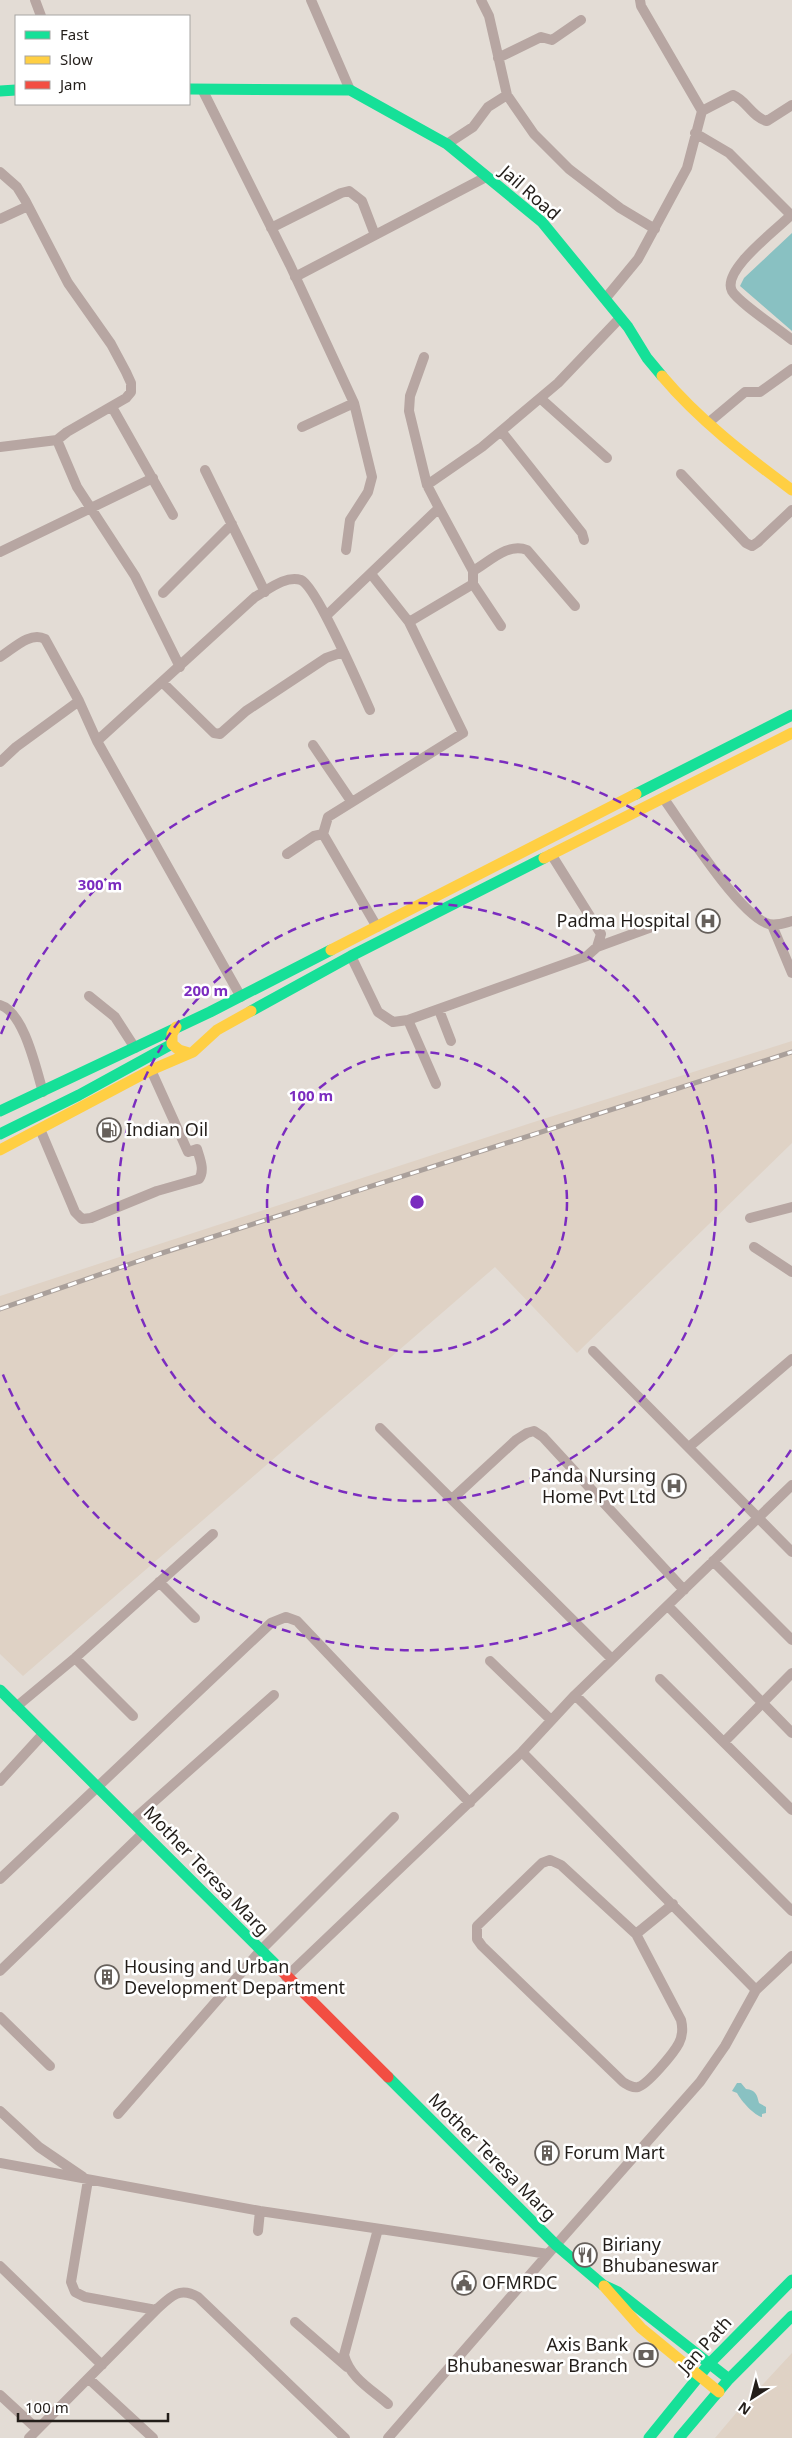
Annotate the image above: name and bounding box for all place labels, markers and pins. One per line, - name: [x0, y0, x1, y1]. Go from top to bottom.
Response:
- place label: Padma Hospital: [557, 908, 690, 932]
- hospital icon: Padma Hospital: [695, 908, 721, 934]
- fuel station icon: Indian Oil: [96, 1117, 122, 1143]
- place label: Indian Oil: [126, 1117, 208, 1141]
- centre of rings: [408, 1193, 426, 1211]
- place label: Panda Nursing Home Pvt Ltd: [530, 1463, 656, 1508]
- hospital icon: Panda Nursing Home Pvt Ltd: [661, 1473, 687, 1499]
- place label: Housing and Urban Development Department: [124, 1954, 346, 1999]
- building icon: Housing and Urban Development Department: [94, 1964, 120, 1990]
- building icon: Forum Mart: [534, 2140, 560, 2166]
- place label: Forum Mart: [564, 2140, 665, 2164]
- place label: Biriany Bhubaneswar: [602, 2232, 719, 2277]
- restaurant icon: Biriany Bhubaneswar: [572, 2242, 598, 2268]
- public building icon: OFMRDC: [451, 2270, 477, 2296]
- place label: OFMRDC: [482, 2270, 557, 2294]
- place label: Axis Bank Bhubaneswar Branch: [447, 2332, 628, 2377]
- bank icon: Axis Bank Bhubaneswar Branch: [633, 2342, 659, 2368]

